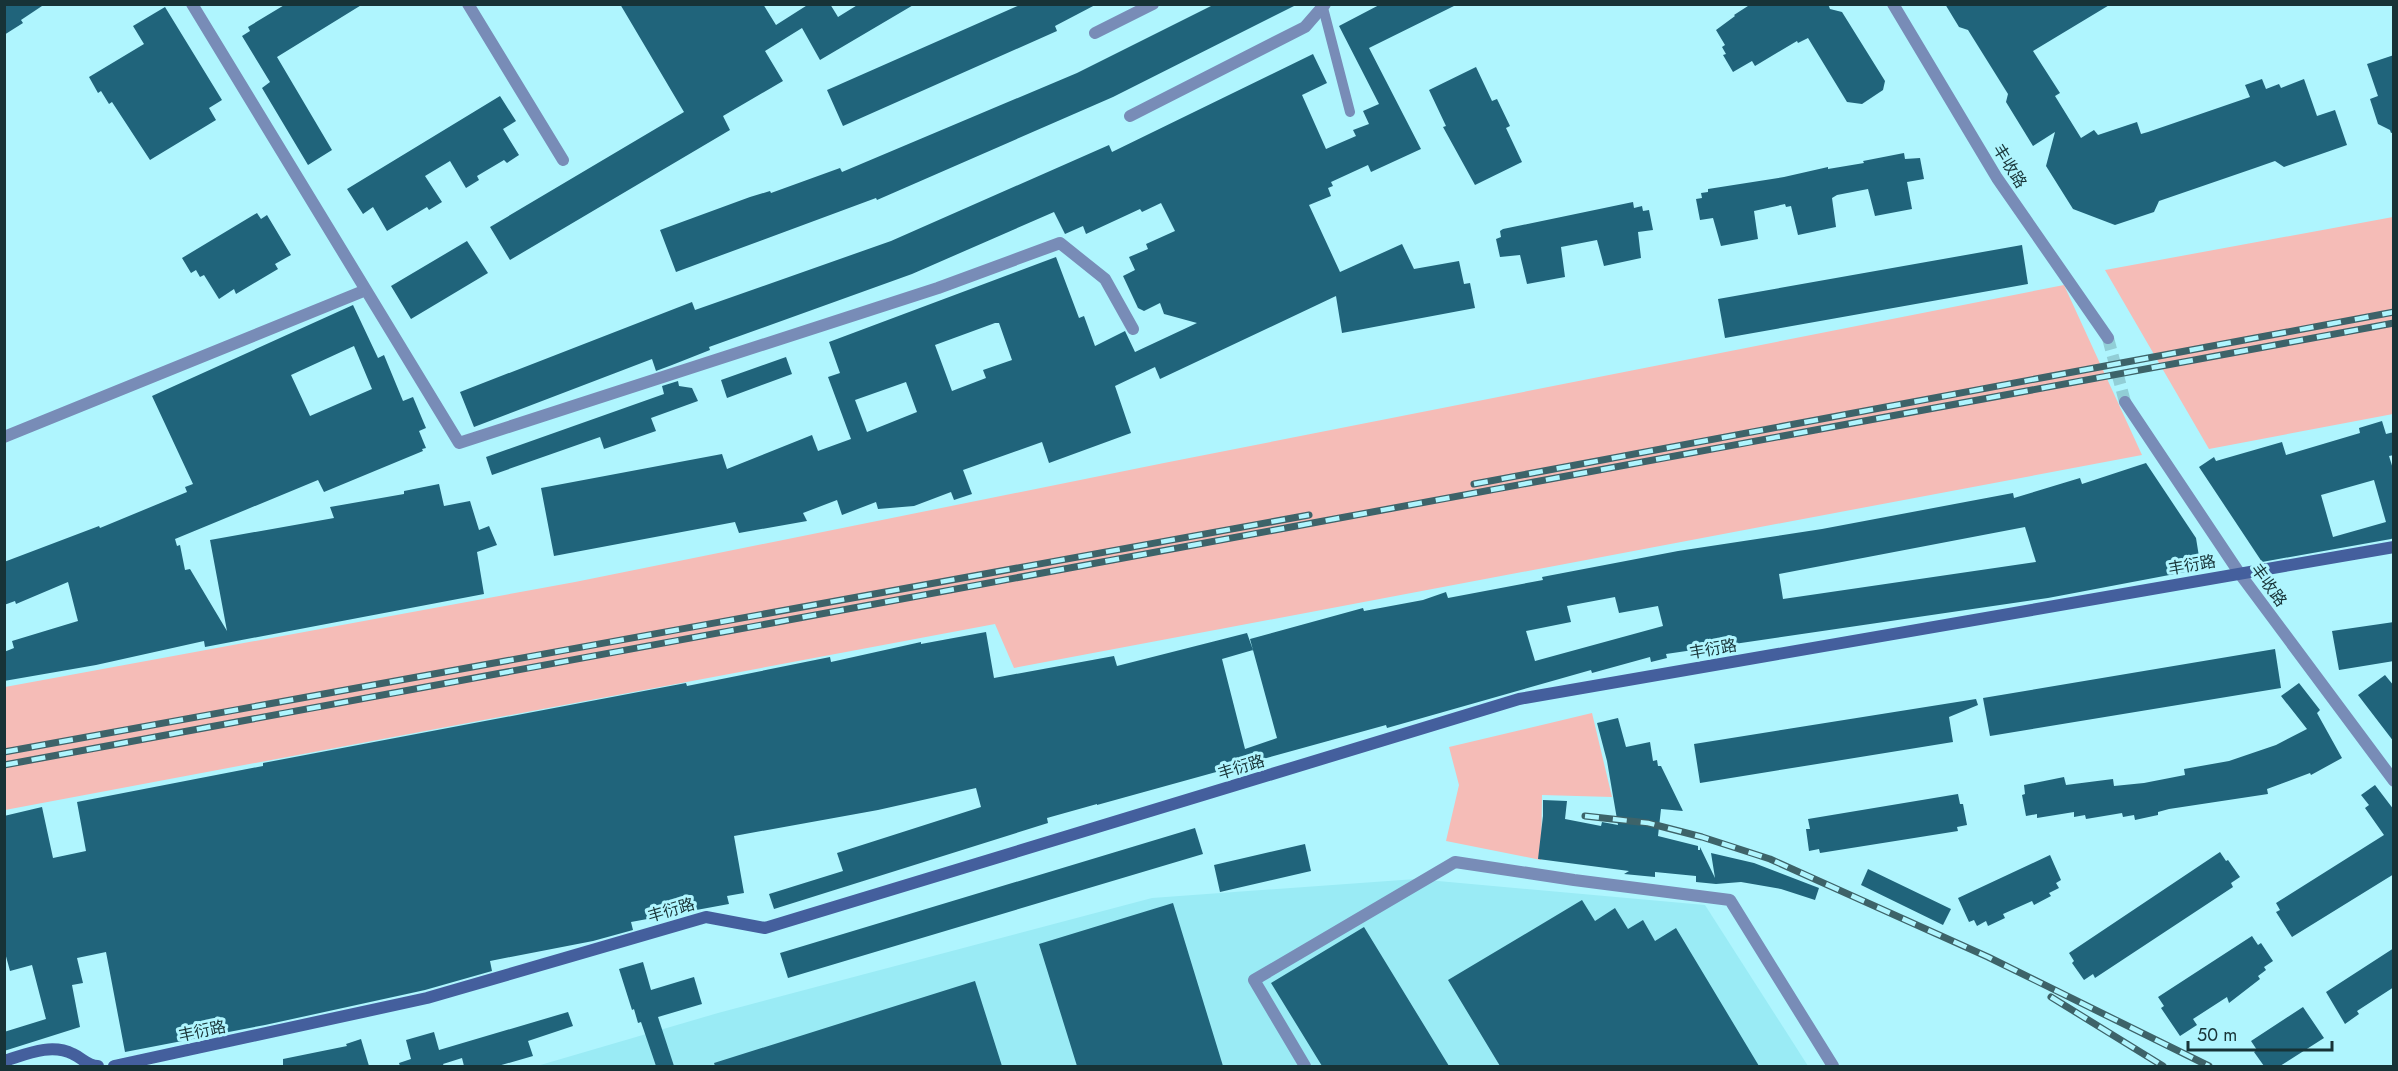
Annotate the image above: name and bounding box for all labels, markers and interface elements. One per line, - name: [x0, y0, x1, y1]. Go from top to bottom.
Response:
- street label: 丰收路: [1988, 140, 2032, 192]
- street label: 丰衍路: [2166, 550, 2218, 580]
- street label: 丰收路: [2246, 559, 2292, 611]
- street label: 丰衍路: [1687, 634, 1739, 664]
- street label: 丰衍路: [1215, 749, 1267, 785]
- street label: 丰衍路: [645, 892, 697, 928]
- scale bar: [2188, 1014, 2332, 1052]
- street label: 丰衍路: [176, 1015, 228, 1047]
- text: 50 m: [2197, 1022, 2237, 1048]

